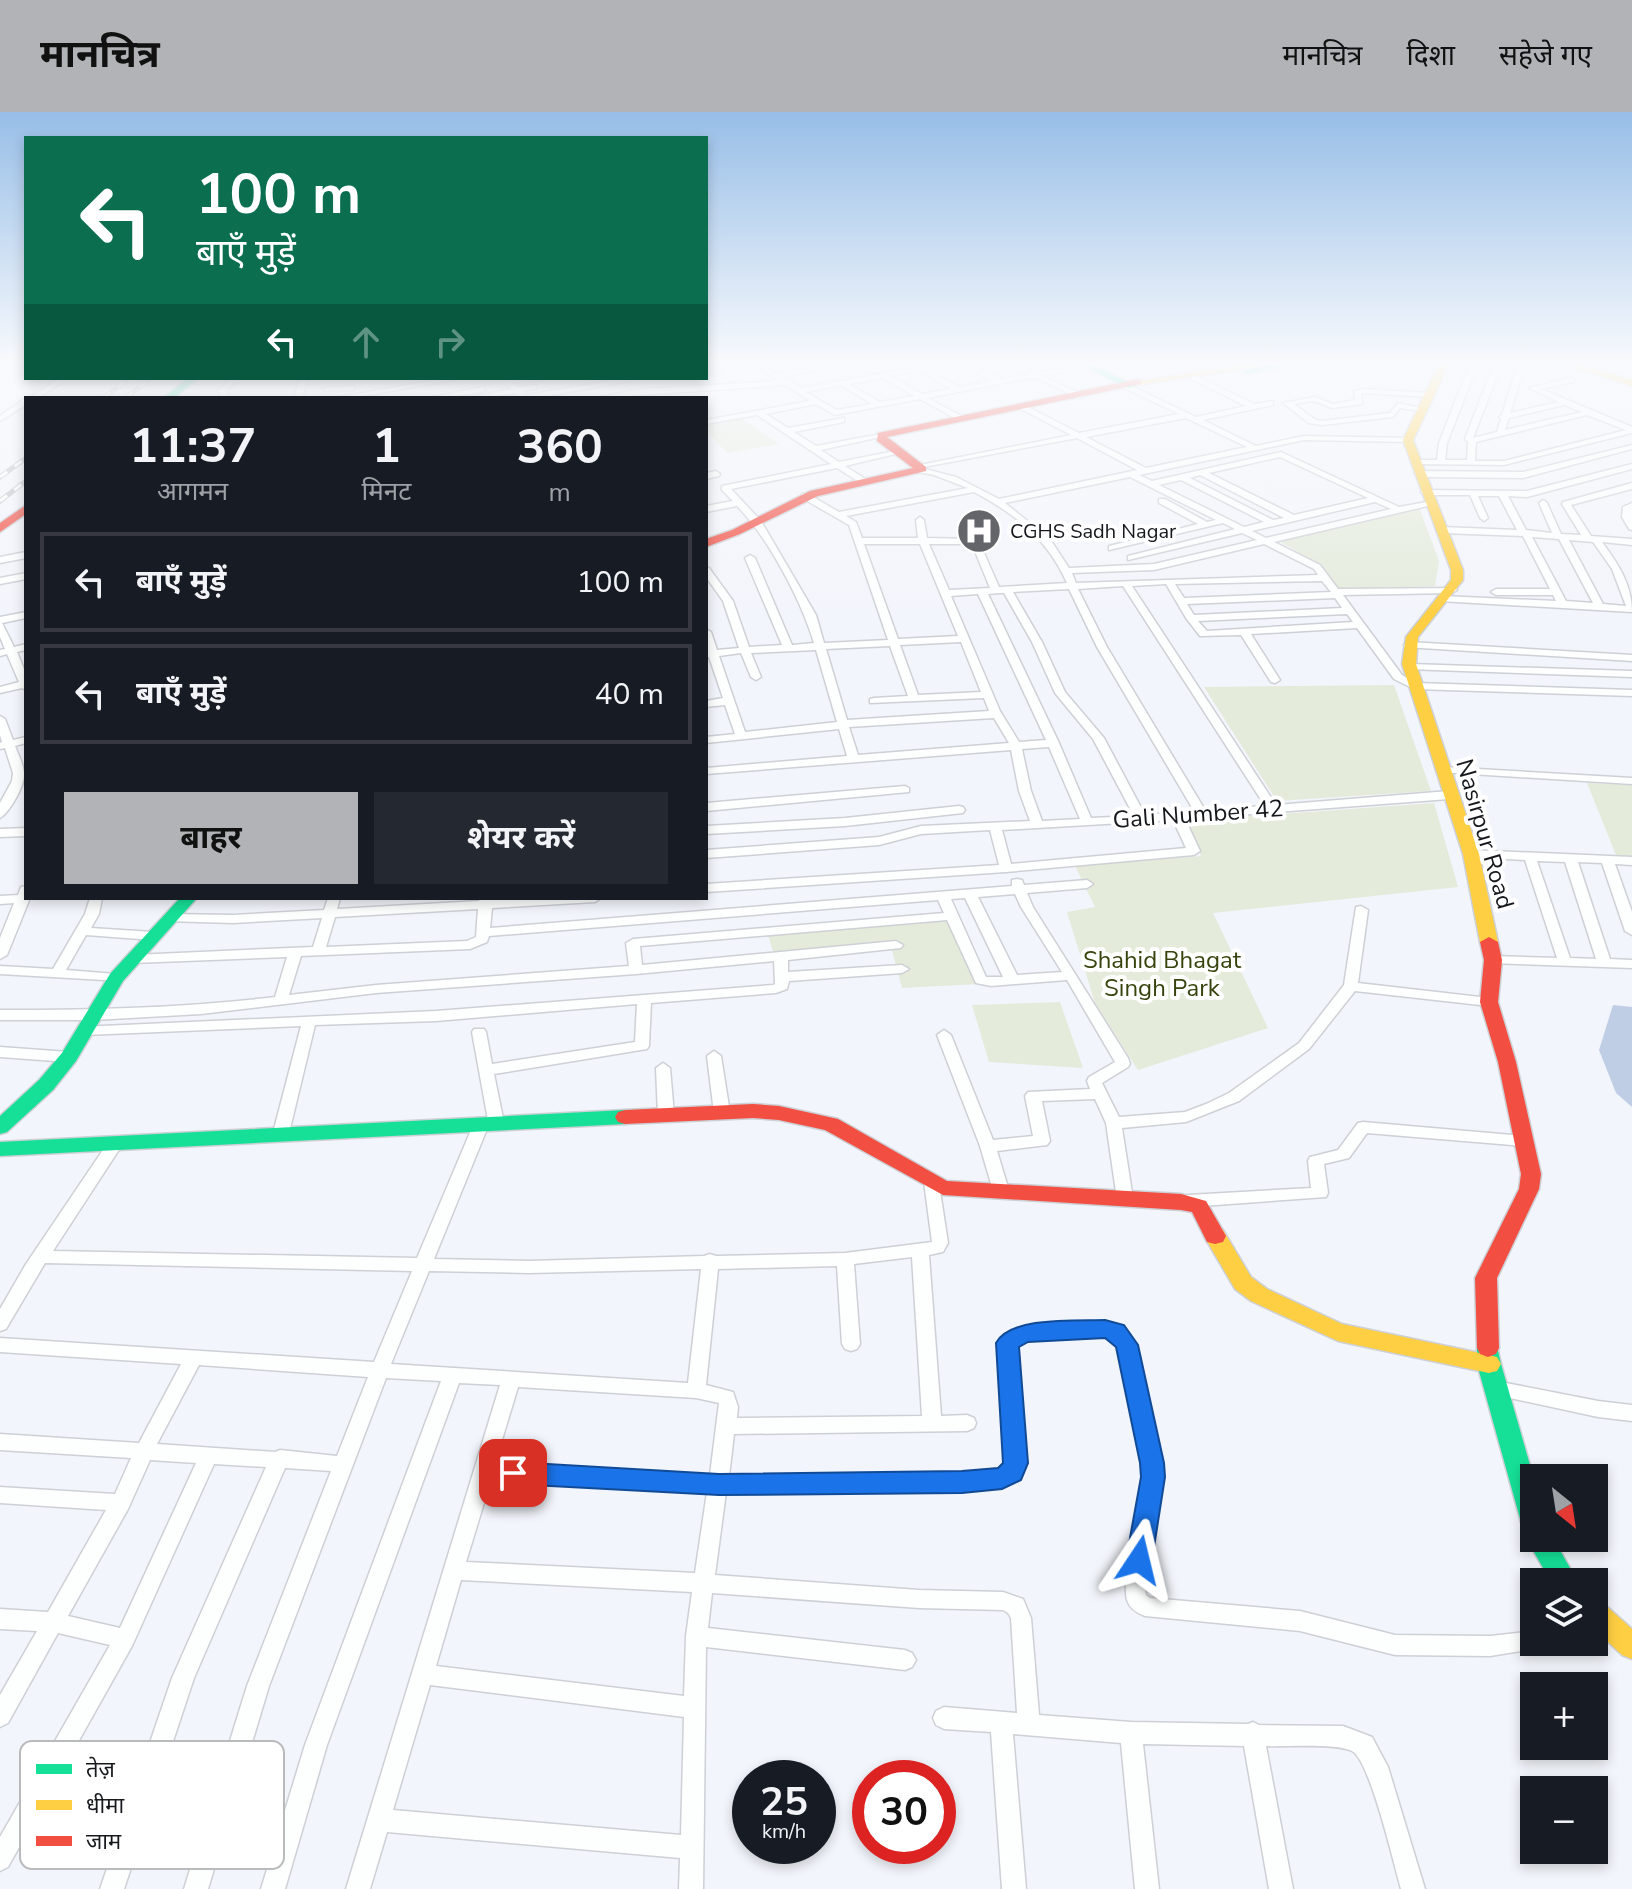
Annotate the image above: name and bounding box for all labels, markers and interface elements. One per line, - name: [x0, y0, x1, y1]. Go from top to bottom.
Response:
- text: मानचित्र: [40, 29, 160, 80]
- text: मानचित्र: [1283, 37, 1363, 75]
- text: दिशा: [1407, 37, 1455, 75]
- text: सहेजे गए: [1499, 37, 1592, 75]
- text: 100 m: [196, 156, 361, 233]
- icon: left: [64, 168, 168, 272]
- text: बाएँ मुड़ें: [196, 229, 296, 278]
- icon: left: [260, 320, 304, 364]
- icon: ahead: [344, 320, 388, 364]
- icon: right: [428, 320, 472, 364]
- text: 11:37: [129, 413, 256, 479]
- text: 1: [372, 413, 401, 479]
- text: 360: [516, 414, 603, 480]
- text: आगमन: [157, 474, 228, 509]
- text: मिनट: [361, 474, 411, 509]
- text: m: [548, 475, 571, 510]
- hospital icon: CGHS Sadh Nagar: [955, 507, 1003, 555]
- place label: CGHS Sadh Nagar: [1010, 518, 1176, 545]
- icon: left: [68, 560, 112, 604]
- text: बाएँ मुड़ें: [136, 561, 226, 602]
- text: 100 m: [577, 562, 664, 603]
- icon: left: [68, 672, 112, 716]
- text: बाएँ मुड़ें: [136, 673, 226, 714]
- text: 40 m: [595, 674, 664, 715]
- street label: Nasirpur Road: [1448, 755, 1522, 913]
- button: बाहर: [64, 792, 358, 884]
- button: शेयर करें: [374, 792, 668, 884]
- street label: Gali Number 42: [1112, 792, 1284, 836]
- park label: Shahid Bhagat Singh Park: [1083, 944, 1242, 1004]
- pin: [479, 1439, 547, 1507]
- icon: arrive: [491, 1451, 535, 1495]
- north arrow: [1520, 1464, 1608, 1552]
- map controls: [1520, 1464, 1608, 1864]
- position arrow: [1097, 1518, 1181, 1602]
- button: layers: [1520, 1568, 1608, 1656]
- button: +: [1520, 1672, 1608, 1760]
- legend: [20, 1741, 284, 1869]
- text: तेज़: [86, 1755, 116, 1785]
- speed limit sign: 30: [852, 1760, 956, 1864]
- text: 25: [760, 1775, 808, 1829]
- button: −: [1520, 1776, 1608, 1864]
- text: धीमा: [86, 1791, 124, 1821]
- text: km/h: [762, 1818, 806, 1845]
- text: जाम: [86, 1827, 122, 1857]

